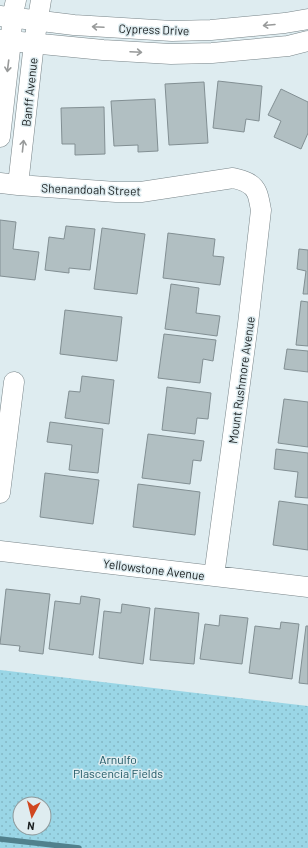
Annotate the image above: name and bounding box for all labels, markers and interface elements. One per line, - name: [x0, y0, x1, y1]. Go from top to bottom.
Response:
- street label: Cypress Drive: [119, 21, 189, 37]
- one-way arrow: [263, 21, 276, 28]
- one-way arrow: [92, 23, 105, 30]
- one-way arrow: [130, 48, 143, 55]
- street label: Banff Avenue: [18, 57, 40, 127]
- one-way arrow: [4, 60, 12, 73]
- one-way arrow: [19, 140, 26, 153]
- street label: Shenandoah Street: [41, 180, 141, 198]
- street label: Mount Rushmore Avenue: [225, 315, 257, 445]
- street label: Yellowstone Avenue: [102, 556, 206, 582]
- park label: Arnulfo Plascencia Fields: [73, 752, 163, 780]
- north arrow: [12, 796, 52, 836]
- text: N: [26, 820, 35, 833]

